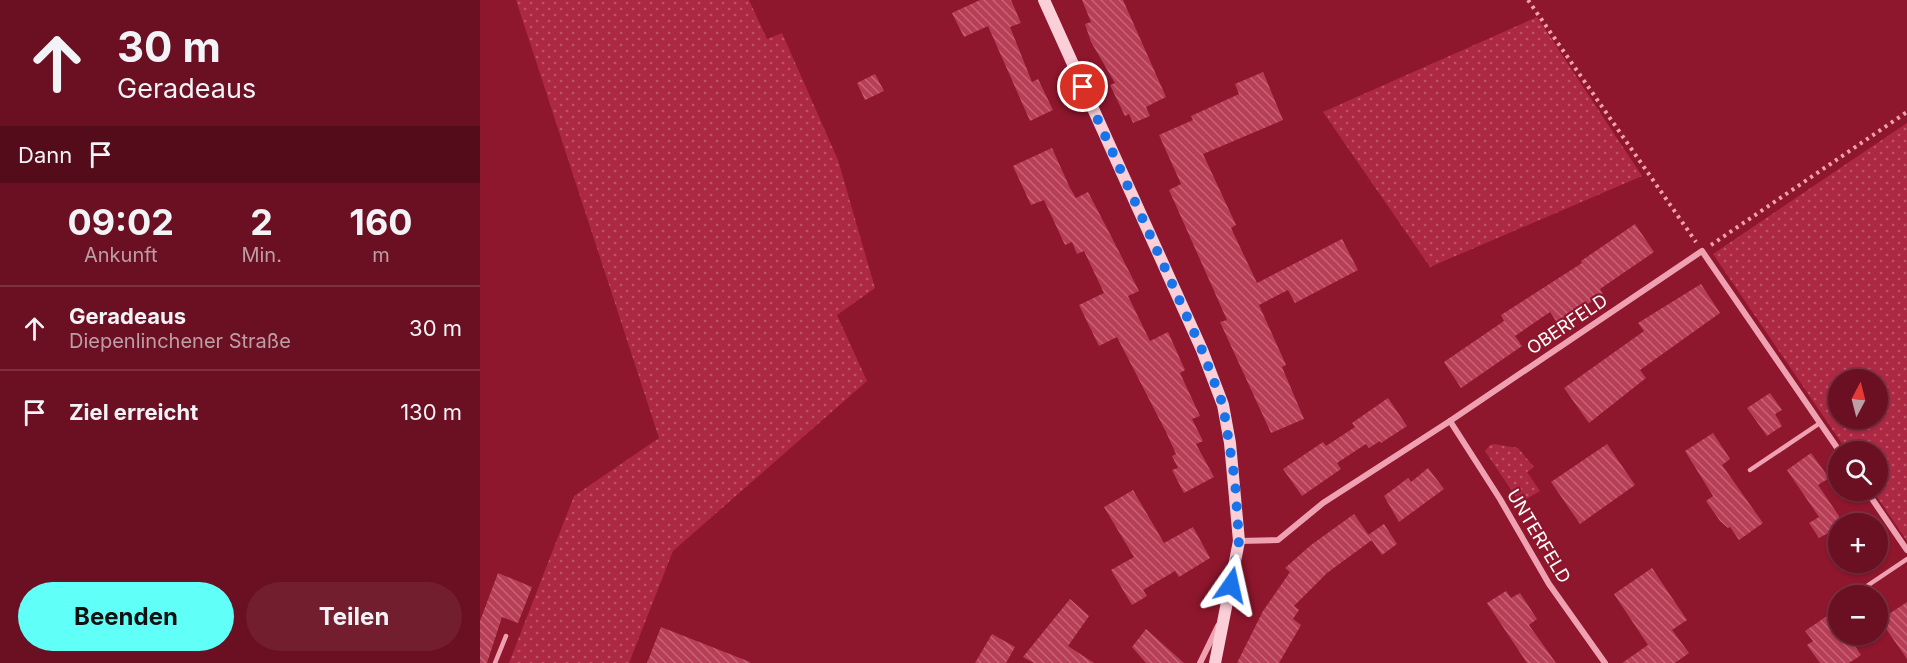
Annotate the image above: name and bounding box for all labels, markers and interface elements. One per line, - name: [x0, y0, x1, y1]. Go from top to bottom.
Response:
- text: 30 m: [117, 21, 221, 72]
- icon: ahead: [18, 24, 96, 102]
- pin: [1057, 61, 1108, 112]
- icon: arrive: [1066, 70, 1099, 103]
- text: Geradeaus: [117, 72, 256, 105]
- icon: arrive: [84, 138, 117, 171]
- text: Dann: [18, 142, 72, 168]
- text: 09:02: [67, 200, 174, 244]
- text: 2: [250, 200, 273, 244]
- text: 160: [349, 200, 413, 244]
- text: Ankunft: [84, 243, 157, 267]
- text: Min.: [241, 243, 282, 267]
- text: m: [372, 243, 390, 267]
- street label: OBERFELD: [1523, 289, 1611, 359]
- text: Geradeaus: [69, 303, 186, 329]
- icon: ahead: [18, 312, 51, 345]
- text: 30 m: [409, 315, 462, 341]
- text: Diepenlinchener Straße: [69, 329, 291, 353]
- north arrow: [1828, 369, 1888, 429]
- map controls: [1828, 369, 1888, 645]
- icon: arrive: [18, 396, 51, 429]
- text: Ziel erreicht: [69, 399, 198, 425]
- text: 130 m: [400, 399, 462, 425]
- button: search: [1828, 441, 1888, 501]
- street label: UNTERFELD: [1503, 485, 1575, 587]
- button: +: [1828, 513, 1888, 573]
- position arrow: [1199, 553, 1263, 617]
- button: Beenden: [18, 582, 234, 651]
- button: Teilen: [246, 582, 462, 651]
- button: −: [1828, 585, 1888, 645]

